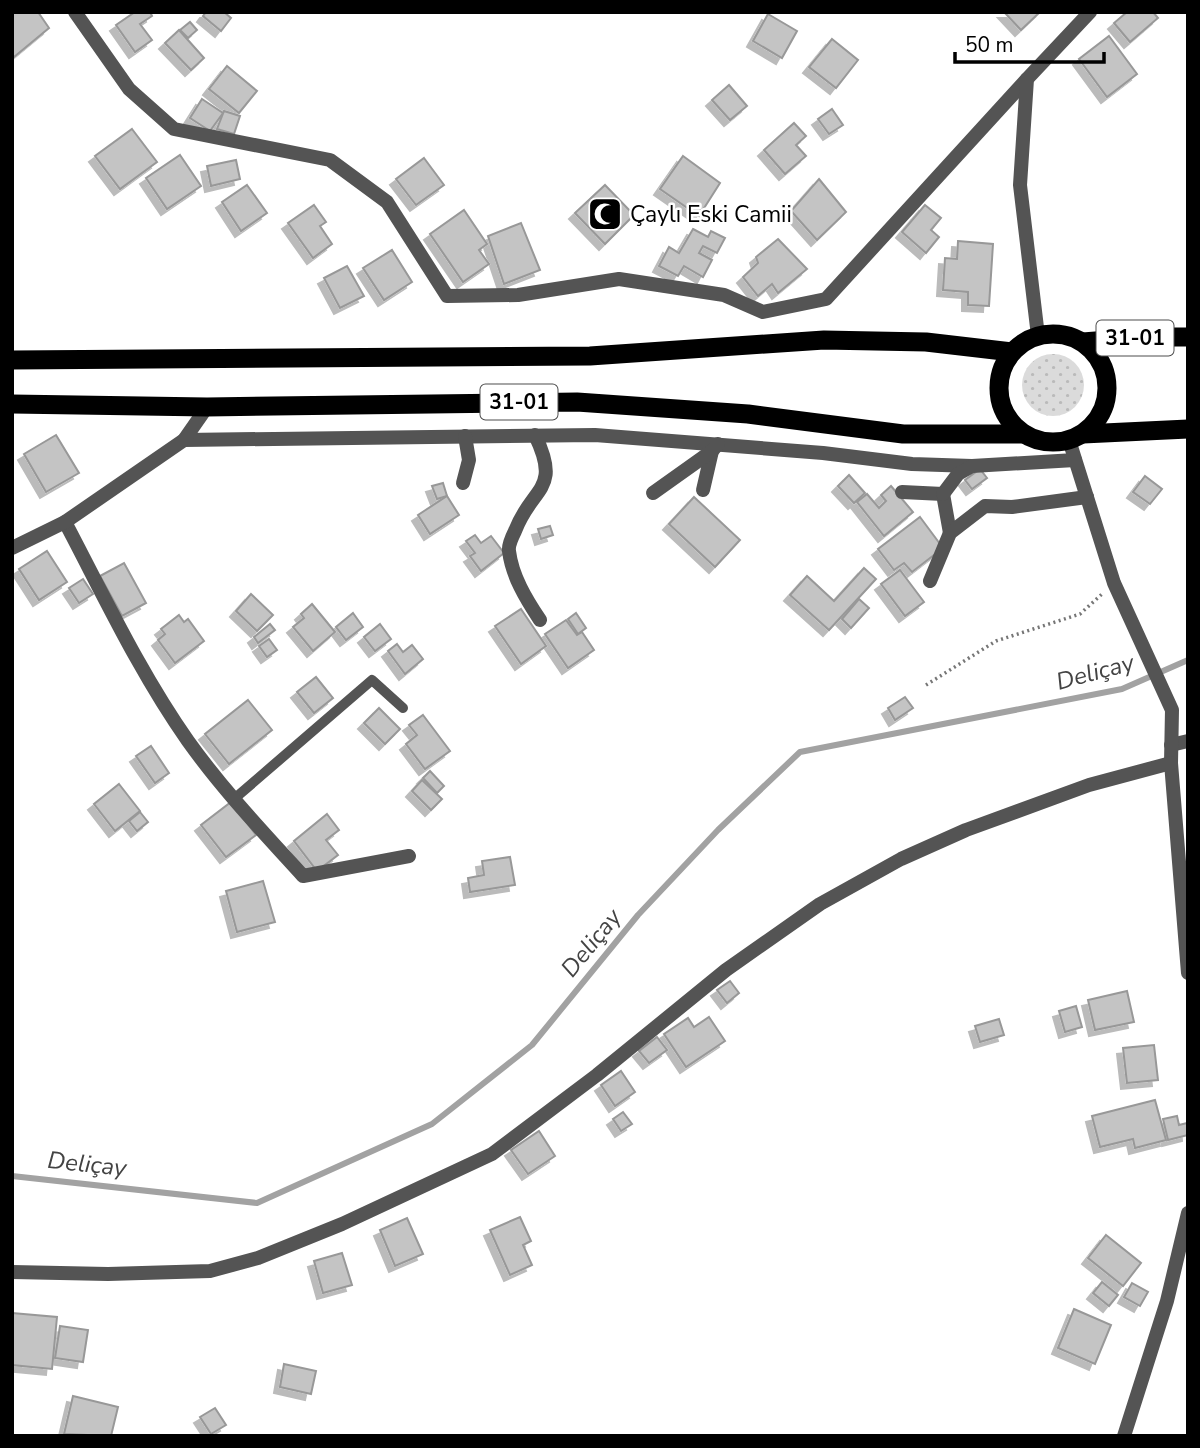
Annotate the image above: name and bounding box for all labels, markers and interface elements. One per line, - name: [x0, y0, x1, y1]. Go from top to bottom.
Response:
- scale bar: [955, 21, 1104, 65]
- text: 50 m: [965, 31, 1014, 59]
- mosque icon: Çaylı Eski Camii: [586, 195, 624, 233]
- place label: Çaylı Eski Camii: [630, 199, 792, 230]
- road number: 31-01: [1096, 320, 1174, 356]
- road number: 31-01: [480, 384, 558, 420]
- water label: Deliçay: [1053, 646, 1139, 698]
- water label: Deliçay: [554, 901, 629, 984]
- water label: Deliçay: [46, 1144, 130, 1184]

